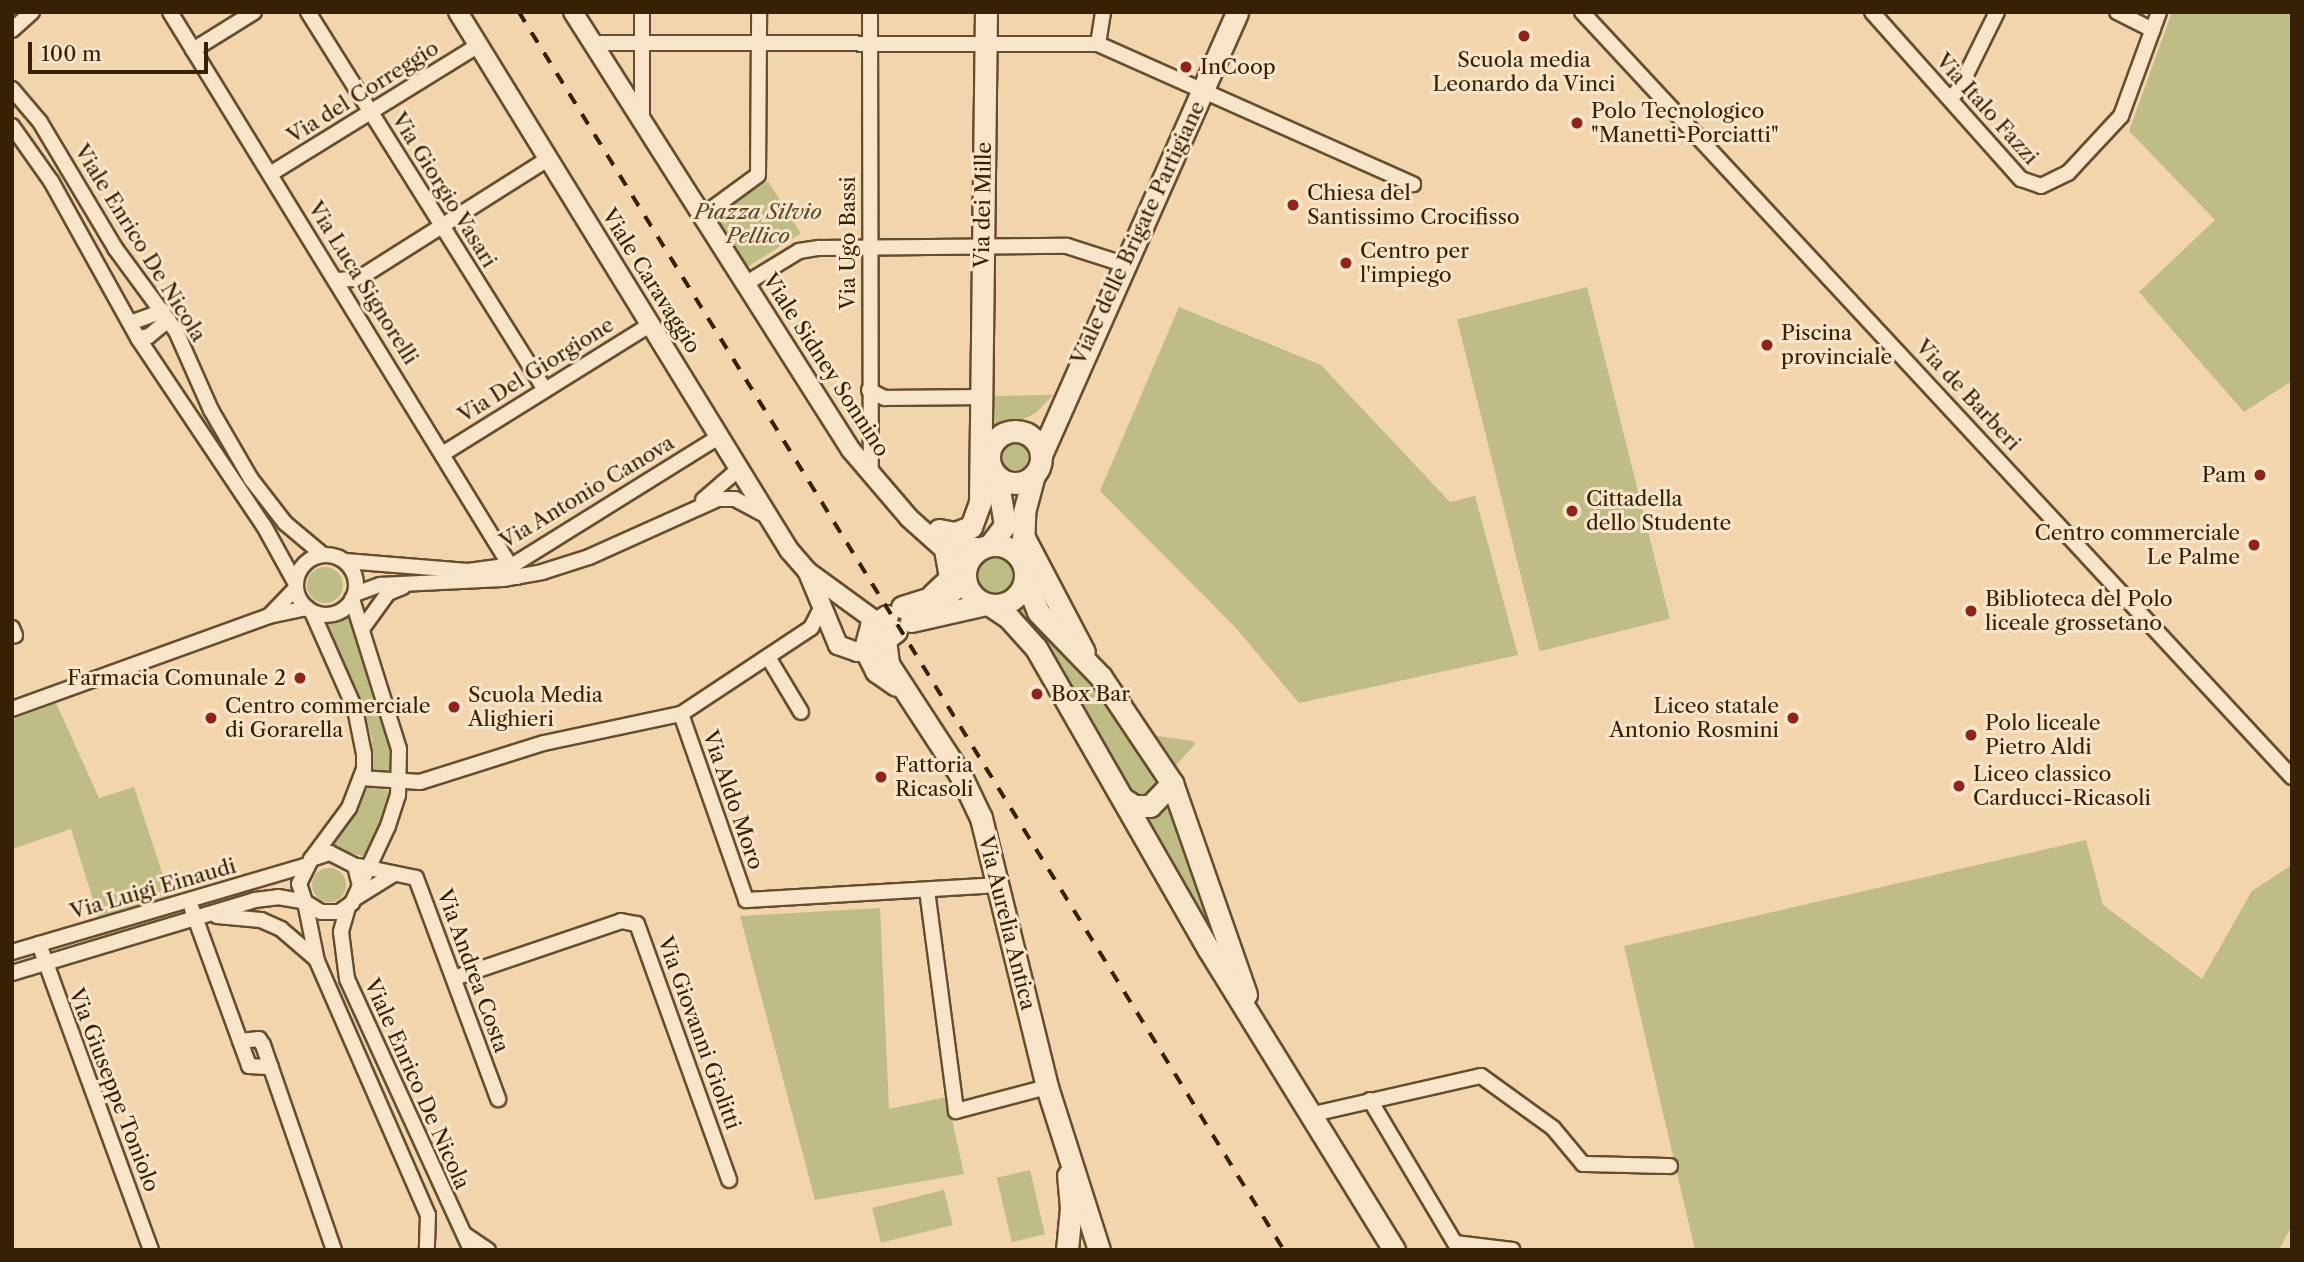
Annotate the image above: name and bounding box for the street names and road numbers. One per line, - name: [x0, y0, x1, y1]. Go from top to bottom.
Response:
- street label: Via del Correggio: [282, 35, 444, 149]
- street label: Via Italo Fazzi: [1930, 48, 2044, 170]
- street label: Viale delle Brigate Partigiane: [1066, 97, 1210, 369]
- street label: Via Giorgio Vasari: [386, 107, 502, 273]
- street label: Viale Enrico De Nicola: [69, 140, 211, 346]
- street label: Via dei Mille: [969, 142, 997, 268]
- street label: Via Ugo Bassi: [835, 176, 861, 310]
- street label: Via Luca Signorelli: [303, 197, 423, 369]
- street label: Viale Caravaggio: [596, 204, 706, 358]
- street label: Viale Sidney Sonnino: [757, 268, 895, 462]
- street label: Via Del Giorgione: [453, 312, 619, 428]
- street label: Via de Barberi: [1910, 334, 2026, 456]
- street label: Via Antonio Canova: [495, 430, 679, 554]
- street label: Via Aldo Moro: [697, 727, 769, 873]
- street label: Via Aurelia Antica: [973, 832, 1041, 1014]
- street label: Via Luigi Einaudi: [67, 853, 239, 925]
- street label: Via Andrea Costa: [432, 885, 514, 1057]
- street label: Via Giovanni Giolitti: [652, 933, 746, 1133]
- street label: Viale Enrico De Nicola: [359, 975, 475, 1193]
- street label: Via Giuseppe Toniolo: [63, 984, 165, 1196]

